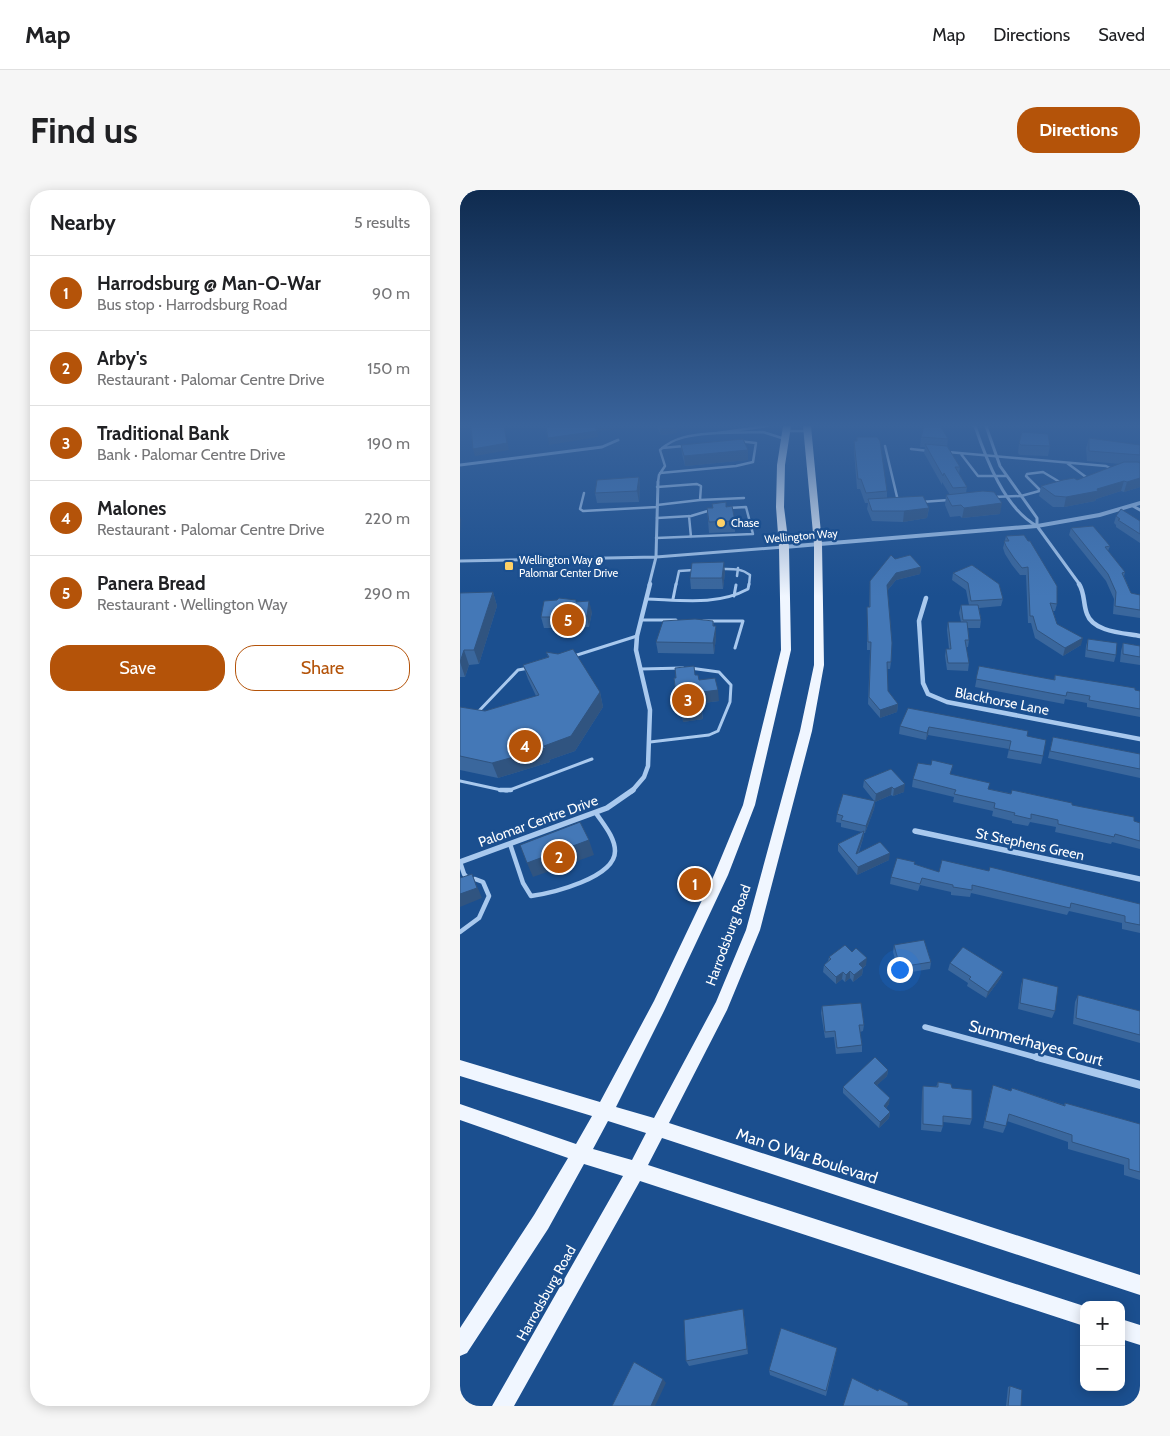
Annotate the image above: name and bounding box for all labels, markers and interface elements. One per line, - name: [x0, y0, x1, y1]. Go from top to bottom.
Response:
- text: Map: [25, 20, 71, 49]
- text: Map: [932, 24, 965, 46]
- text: Directions: [993, 24, 1070, 46]
- text: Saved: [1098, 24, 1145, 46]
- button: Directions: [1017, 107, 1140, 153]
- text: Find us: [30, 109, 138, 152]
- text: Nearby: [50, 210, 116, 235]
- text: 5 results: [354, 213, 410, 232]
- text: Harrodsburg @ Man-O-War: [97, 272, 321, 295]
- text: 1: [63, 284, 69, 303]
- text: 90 m: [372, 284, 410, 303]
- text: Bus stop · Harrodsburg Road: [97, 295, 287, 314]
- text: Arby's: [97, 347, 147, 370]
- text: 2: [62, 359, 70, 378]
- text: 150 m: [367, 359, 410, 378]
- text: Restaurant · Palomar Centre Drive: [97, 370, 325, 389]
- text: Traditional Bank: [97, 422, 229, 445]
- text: 3: [62, 434, 70, 453]
- text: 190 m: [367, 434, 410, 453]
- text: Bank · Palomar Centre Drive: [97, 445, 285, 464]
- text: Malones: [97, 497, 166, 520]
- text: 4: [61, 509, 71, 528]
- text: 220 m: [364, 509, 410, 528]
- place label: Chase: [731, 516, 760, 530]
- marker: Chase: [715, 517, 727, 529]
- text: Restaurant · Palomar Centre Drive: [97, 520, 325, 539]
- street label: Wellington Way: [764, 526, 839, 546]
- place label: Wellington Way @ Palomar Center Drive: [519, 553, 618, 580]
- marker: Wellington Way @ Palomar Center Drive: [503, 560, 515, 572]
- text: Panera Bread: [97, 572, 206, 595]
- text: 5: [62, 584, 70, 603]
- text: 290 m: [364, 584, 410, 603]
- text: Restaurant · Wellington Way: [97, 595, 288, 614]
- pin: 5: [552, 601, 584, 639]
- button: Save: [50, 645, 225, 691]
- button: Share: [235, 645, 410, 691]
- pin: 3: [672, 681, 704, 719]
- street label: Blackhorse Lane: [953, 683, 1051, 719]
- pin: 4: [509, 727, 541, 765]
- street label: Palomar Centre Drive: [476, 791, 600, 851]
- street label: St Stephens Green: [974, 824, 1086, 864]
- pin: 2: [543, 838, 575, 876]
- pin: 1: [679, 865, 711, 903]
- street label: Harrodsburg Road: [701, 882, 755, 988]
- your location: [887, 957, 913, 983]
- street label: Summerhayes Court: [967, 1016, 1106, 1070]
- street label: Man O War Boulevard: [734, 1124, 880, 1188]
- street label: Harrodsburg Road: [512, 1242, 580, 1344]
- map controls: [1080, 1301, 1125, 1391]
- button: +: [1080, 1301, 1125, 1346]
- button: −: [1080, 1346, 1125, 1391]

